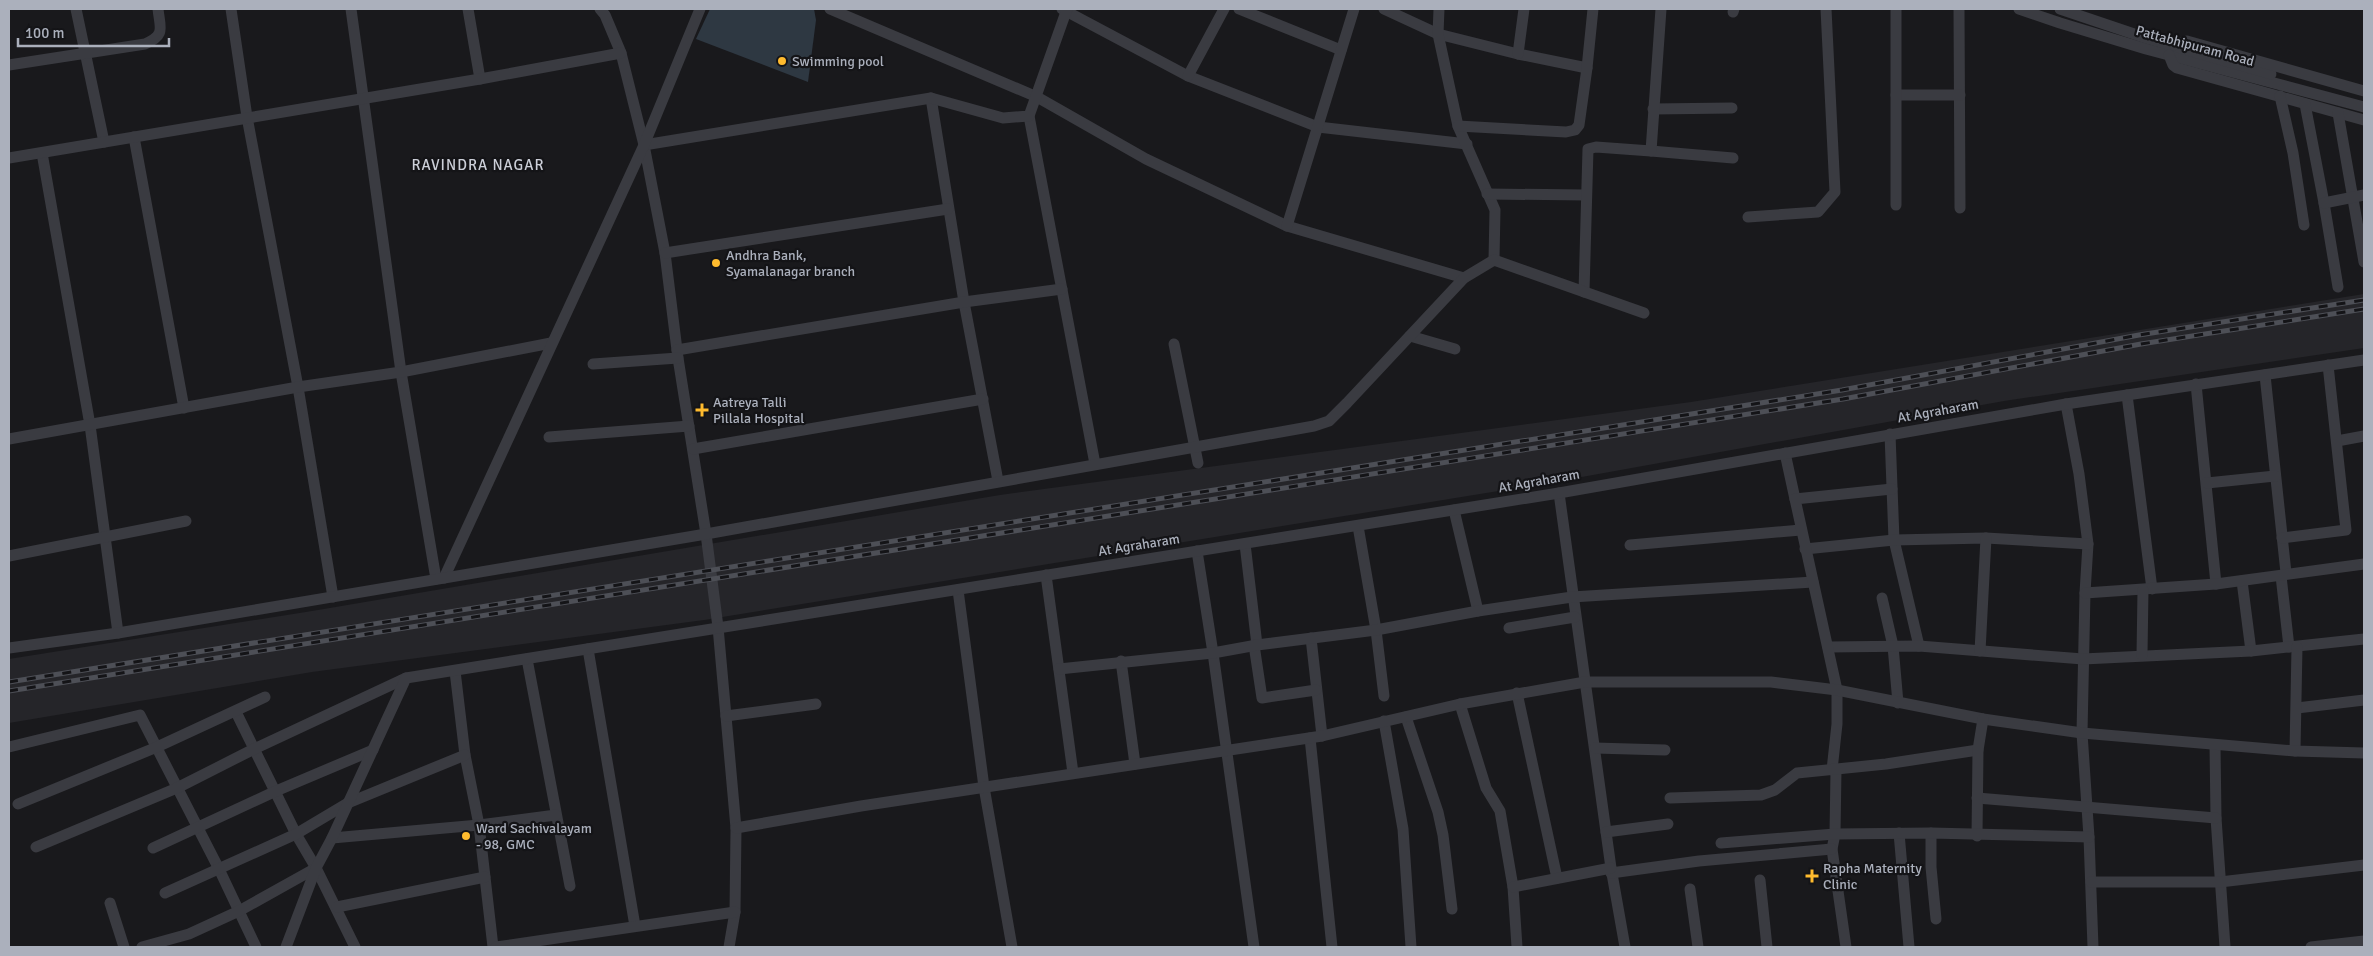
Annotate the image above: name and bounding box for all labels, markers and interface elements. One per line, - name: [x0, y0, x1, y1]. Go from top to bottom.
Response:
- scale bar: [18, 15, 169, 47]
- street label: Pattabhipuram Road: [2134, 22, 2256, 70]
- text: 100 m: [25, 24, 65, 42]
- place label: Swimming pool: [792, 53, 884, 70]
- marker: Swimming pool: [776, 55, 788, 67]
- district label: RAVINDRA NAGAR: [412, 156, 544, 174]
- place label: Andhra Bank, Syamalanagar branch: [726, 247, 855, 280]
- marker: Andhra Bank, Syamalanagar branch: [710, 257, 722, 269]
- place label: Aatreya Talli Pillala Hospital: [713, 394, 804, 427]
- street label: At Agraharam: [1896, 395, 1980, 427]
- marker: Aatreya Talli Pillala Hospital: [695, 403, 709, 417]
- street label: At Agraharam: [1497, 465, 1581, 497]
- street label: At Agraharam: [1097, 530, 1181, 560]
- place label: Ward Sachivalayam - 98, GMC: [476, 820, 592, 853]
- marker: Ward Sachivalayam - 98, GMC: [460, 830, 472, 842]
- place label: Rapha Maternity Clinic: [1823, 860, 1922, 893]
- marker: Rapha Maternity Clinic: [1805, 869, 1819, 883]

